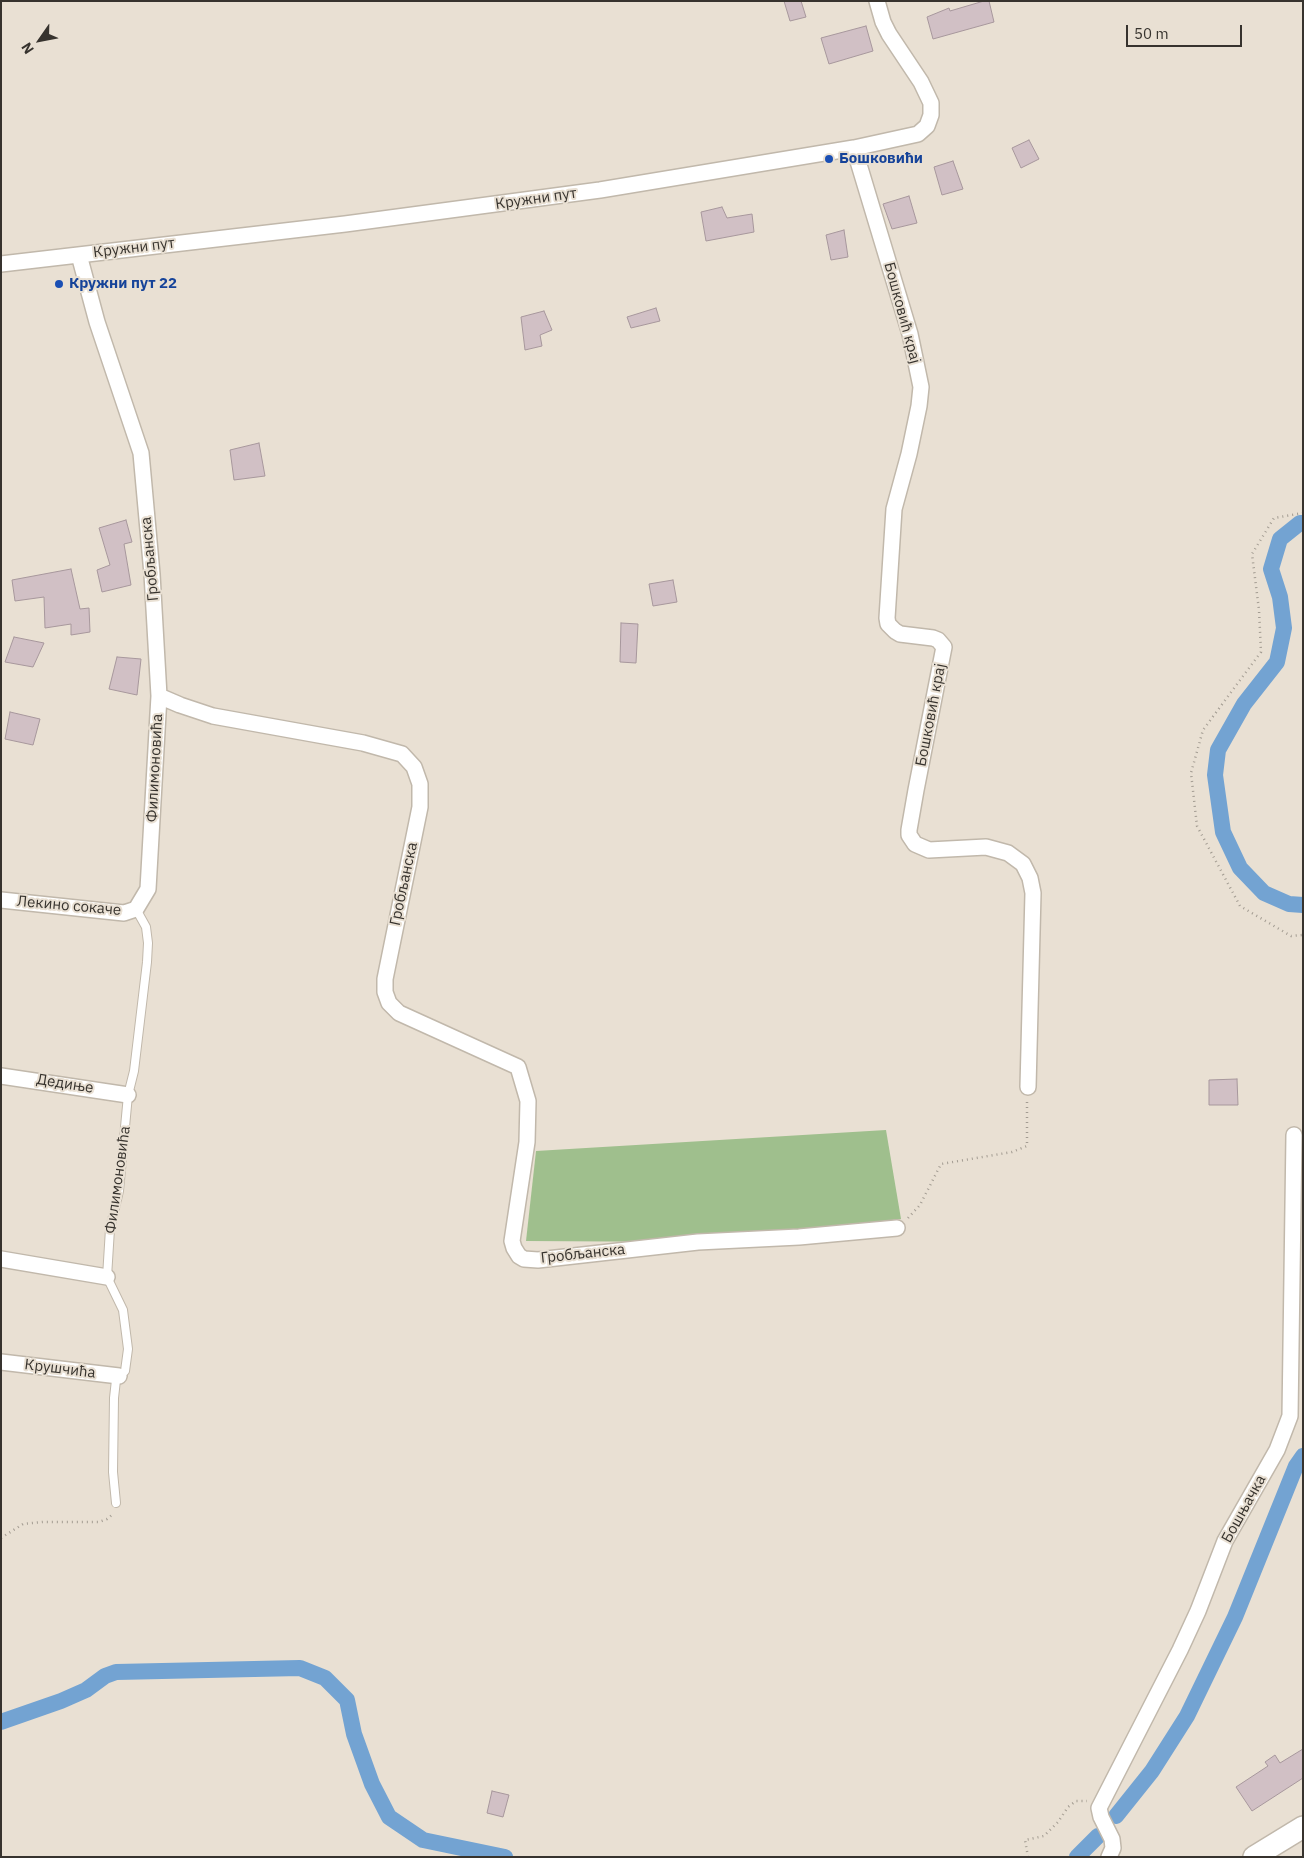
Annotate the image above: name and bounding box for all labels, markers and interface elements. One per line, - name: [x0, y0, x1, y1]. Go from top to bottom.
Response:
- north arrow: [15, 15, 65, 65]
- scale bar: [1129, 15, 1245, 47]
- text: 50 m: [1134, 24, 1169, 43]
- text: N: [17, 39, 38, 57]
- place label: Бошковићи: [839, 150, 923, 168]
- marker: Бошковићи: [823, 153, 835, 165]
- street label: Кружни пут: [494, 184, 578, 214]
- street label: Кружни пут: [92, 234, 176, 262]
- street label: Бошковић крај: [880, 260, 924, 366]
- place label: Кружни пут 22: [69, 275, 177, 293]
- marker: Кружни пут 22: [53, 278, 65, 290]
- street label: Гробљанска: [137, 516, 163, 602]
- street label: Бошковић крај: [912, 662, 950, 768]
- street label: Филимоновића: [143, 713, 167, 823]
- street label: Гробљанска: [386, 841, 422, 927]
- street label: Лекино сокаче: [16, 892, 122, 920]
- street label: Дедиње: [35, 1071, 95, 1097]
- street label: Филимоновића: [102, 1125, 134, 1235]
- street label: Гробљанска: [540, 1241, 626, 1267]
- street label: Крушчића: [23, 1356, 97, 1382]
- street label: Бошњачка: [1218, 1472, 1270, 1546]

